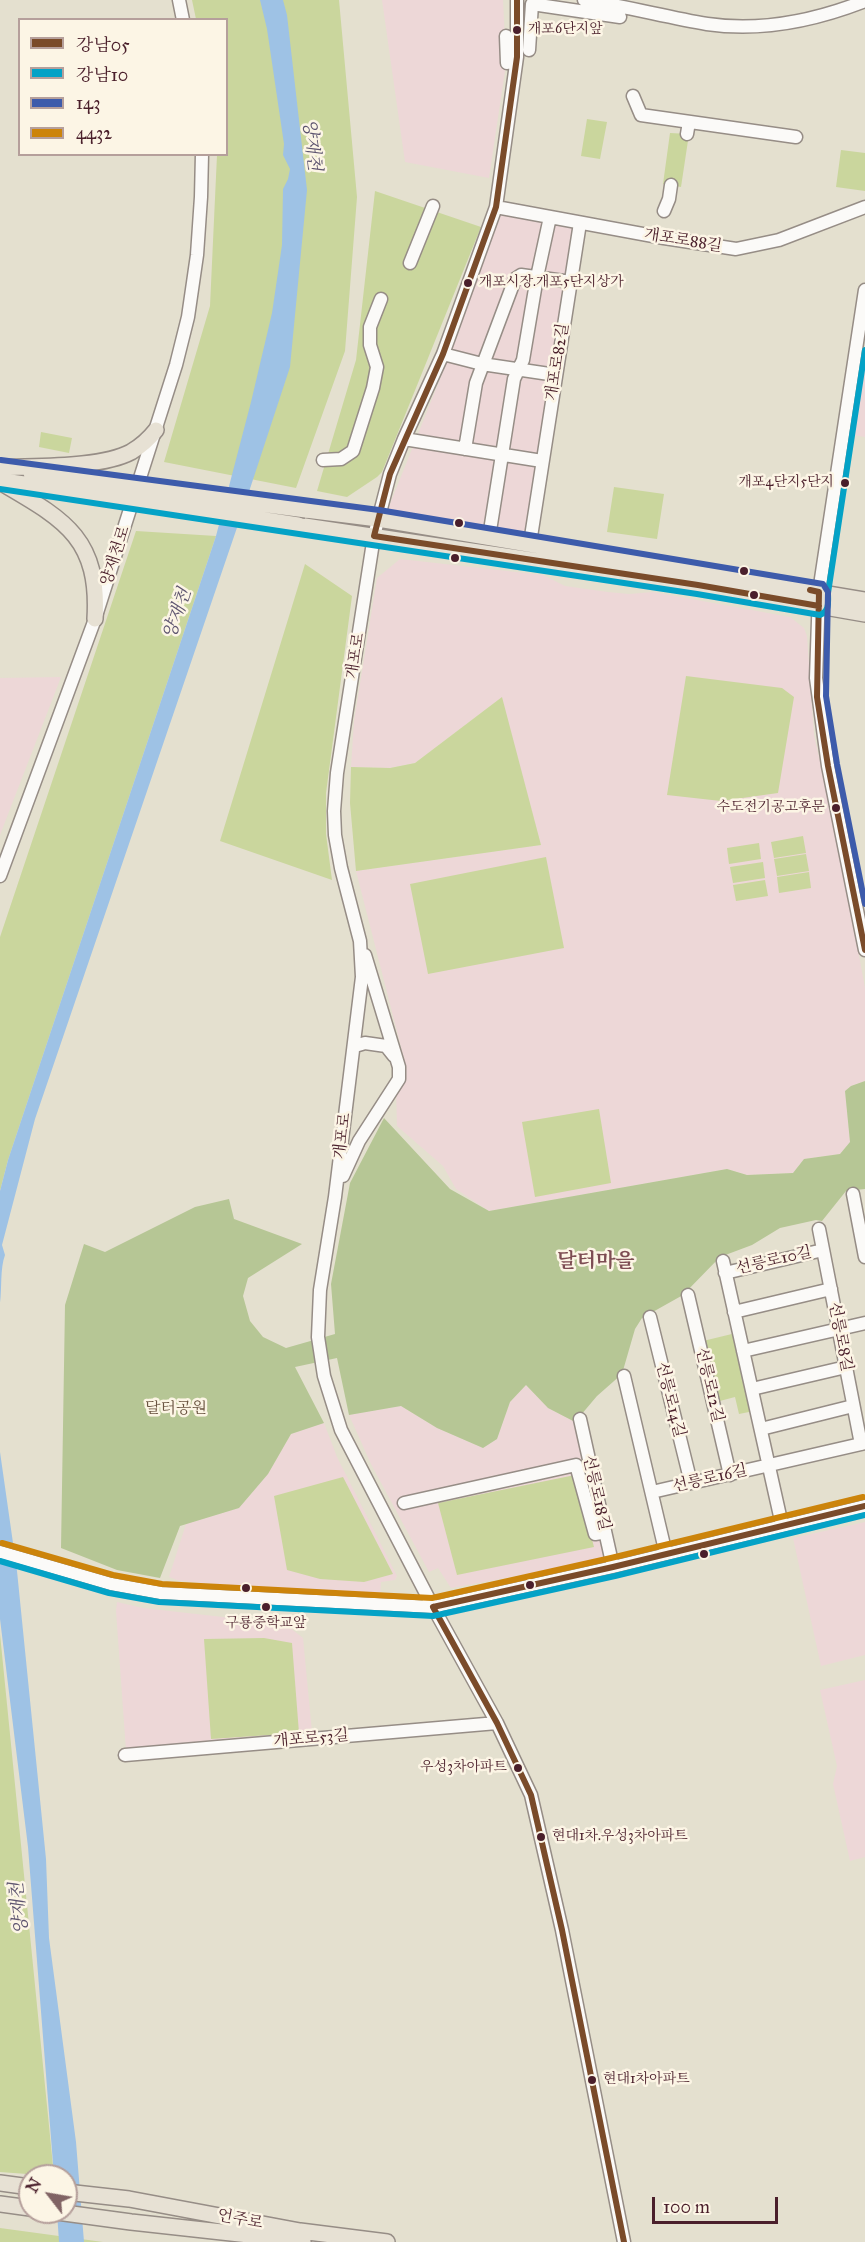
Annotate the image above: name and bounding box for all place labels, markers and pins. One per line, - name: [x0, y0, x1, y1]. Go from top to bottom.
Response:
- place label: 개포6단지앞: [528, 22, 603, 38]
- marker: 개포6단지앞: [511, 24, 523, 36]
- place label: 개포시장.개포5단지상가: [479, 275, 624, 291]
- marker: 개포시장.개포5단지상가: [462, 277, 474, 289]
- place label: 개포4단지5단지: [739, 475, 834, 491]
- marker: 개포4단지5단지: [839, 477, 851, 489]
- unlabelled marker: [453, 517, 465, 529]
- unlabelled marker: [449, 552, 461, 564]
- unlabelled marker: [738, 565, 750, 577]
- unlabelled marker: [748, 589, 760, 601]
- place label: 수도전기공고후문: [717, 800, 825, 816]
- marker: 수도전기공고후문: [830, 802, 842, 814]
- unlabelled marker: [698, 1548, 710, 1560]
- unlabelled marker: [524, 1579, 536, 1591]
- unlabelled marker: [240, 1582, 252, 1594]
- marker: 구룡중학교앞: [260, 1601, 272, 1613]
- place label: 구룡중학교앞: [225, 1616, 307, 1632]
- place label: 우성3차아파트: [420, 1760, 507, 1776]
- marker: 우성3차아파트: [512, 1762, 524, 1774]
- place label: 현대1차.우성3차아파트: [552, 1829, 688, 1845]
- marker: 현대1차.우성3차아파트: [535, 1831, 547, 1843]
- place label: 현대1차아파트: [603, 2072, 690, 2088]
- marker: 현대1차아파트: [586, 2074, 598, 2086]

